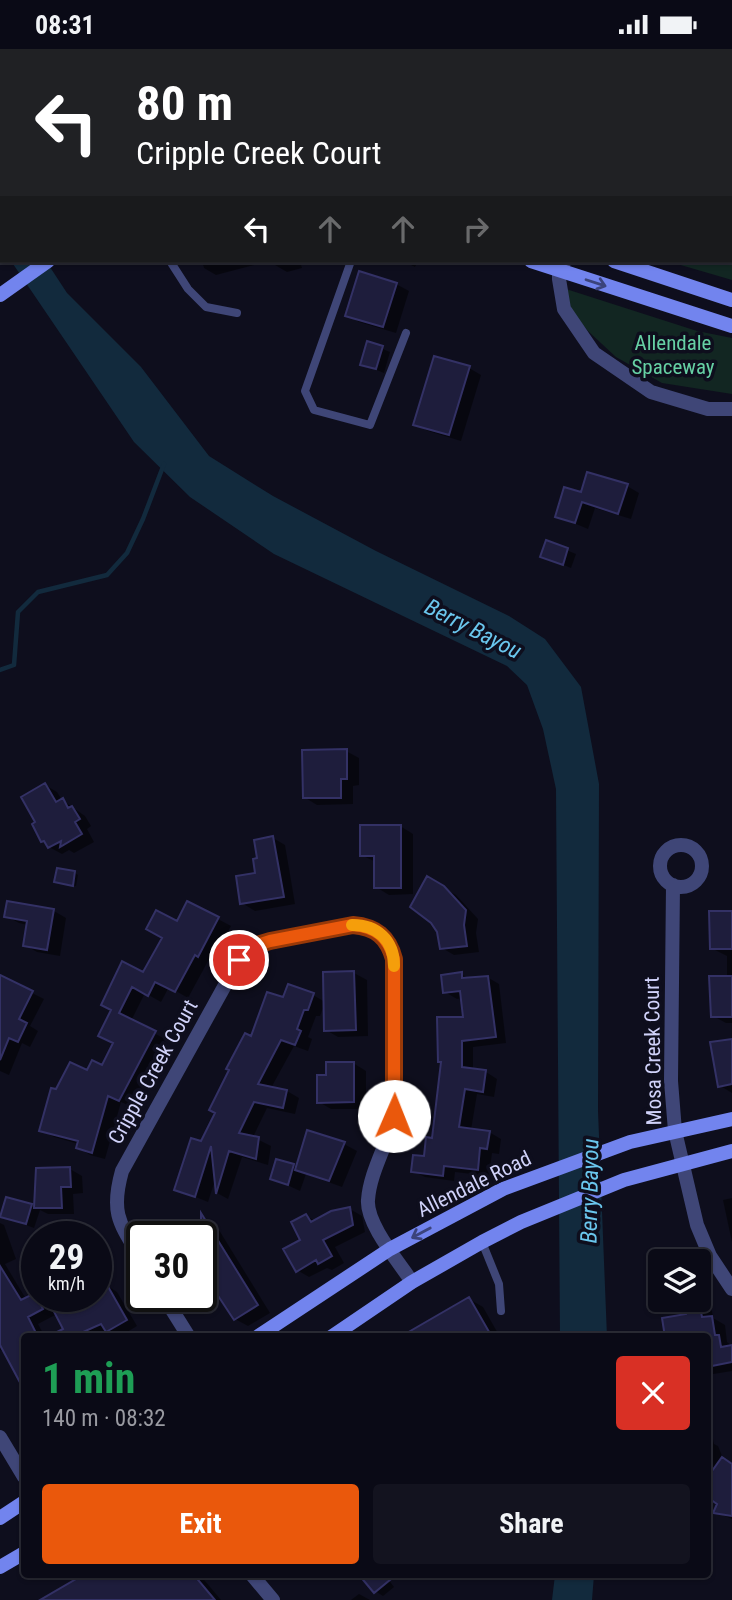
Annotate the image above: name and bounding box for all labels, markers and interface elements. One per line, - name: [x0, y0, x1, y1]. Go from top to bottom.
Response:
- text: 08:31: [35, 10, 95, 40]
- text: 80 m: [136, 75, 233, 132]
- icon: left: [21, 77, 112, 168]
- text: Cripple Creek Court: [136, 134, 382, 172]
- icon: left: [238, 210, 276, 248]
- icon: ahead: [311, 210, 349, 248]
- icon: ahead: [384, 210, 422, 248]
- icon: right: [457, 210, 495, 248]
- one-way arrow: [584, 278, 606, 290]
- park label: Allendale Spaceway: [631, 331, 715, 379]
- water label: Berry Bayou: [420, 593, 526, 665]
- pin: [209, 930, 269, 990]
- icon: arrive: [220, 941, 258, 979]
- street label: Mosa Creek Court: [640, 976, 666, 1126]
- street label: Cripple Creek Court: [103, 996, 203, 1148]
- position arrow: [357, 1079, 431, 1153]
- water label: Berry Bayou: [576, 1138, 604, 1244]
- street label: Allendale Road: [413, 1146, 535, 1222]
- speed limit sign: 30: [126, 1221, 217, 1312]
- one-way arrow: [411, 1226, 431, 1240]
- text: 29: [49, 1237, 84, 1278]
- map controls: [648, 1249, 711, 1312]
- button: layers: [648, 1249, 711, 1312]
- text: km/h: [48, 1273, 85, 1294]
- text: 1 min: [42, 1354, 135, 1403]
- button: close: [616, 1356, 690, 1430]
- text: 140 m · 08:32: [42, 1405, 166, 1432]
- button: Exit: [42, 1484, 359, 1564]
- button: Share: [373, 1484, 690, 1564]

